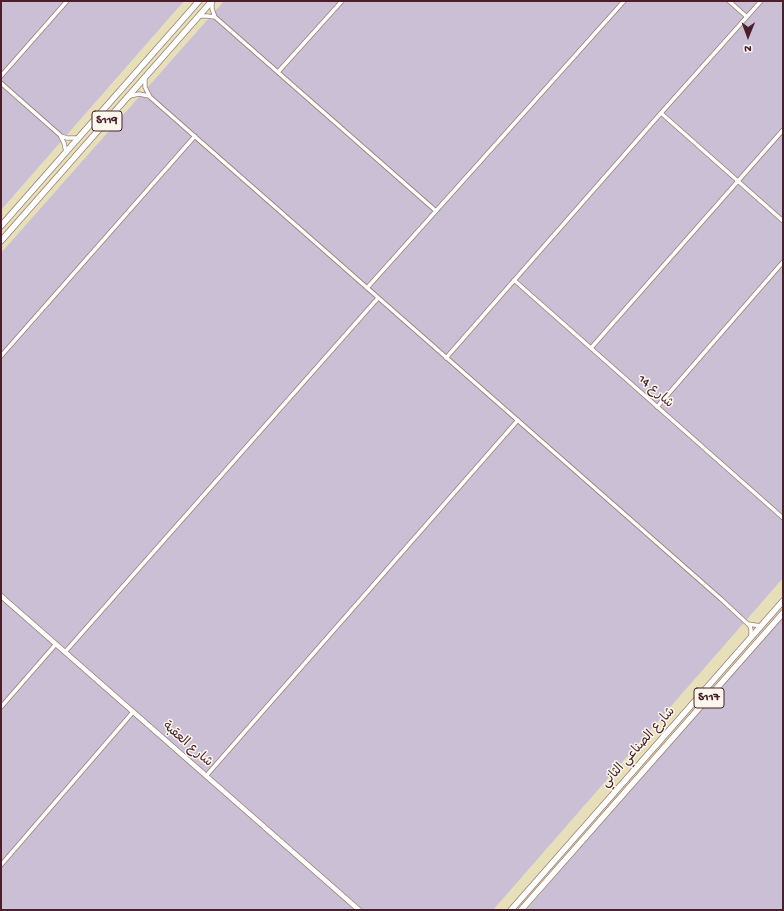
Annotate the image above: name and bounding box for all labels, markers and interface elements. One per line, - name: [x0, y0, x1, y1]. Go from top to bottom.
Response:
- north arrow: [728, 16, 768, 56]
- text: N: [744, 42, 751, 54]
- road number: S119: [92, 111, 122, 131]
- street label: شارع 14: [634, 372, 676, 412]
- road number: S117: [694, 688, 724, 708]
- street label: شارع الصناعي الثاني: [599, 705, 679, 791]
- street label: شارع العقبة: [159, 719, 215, 771]

